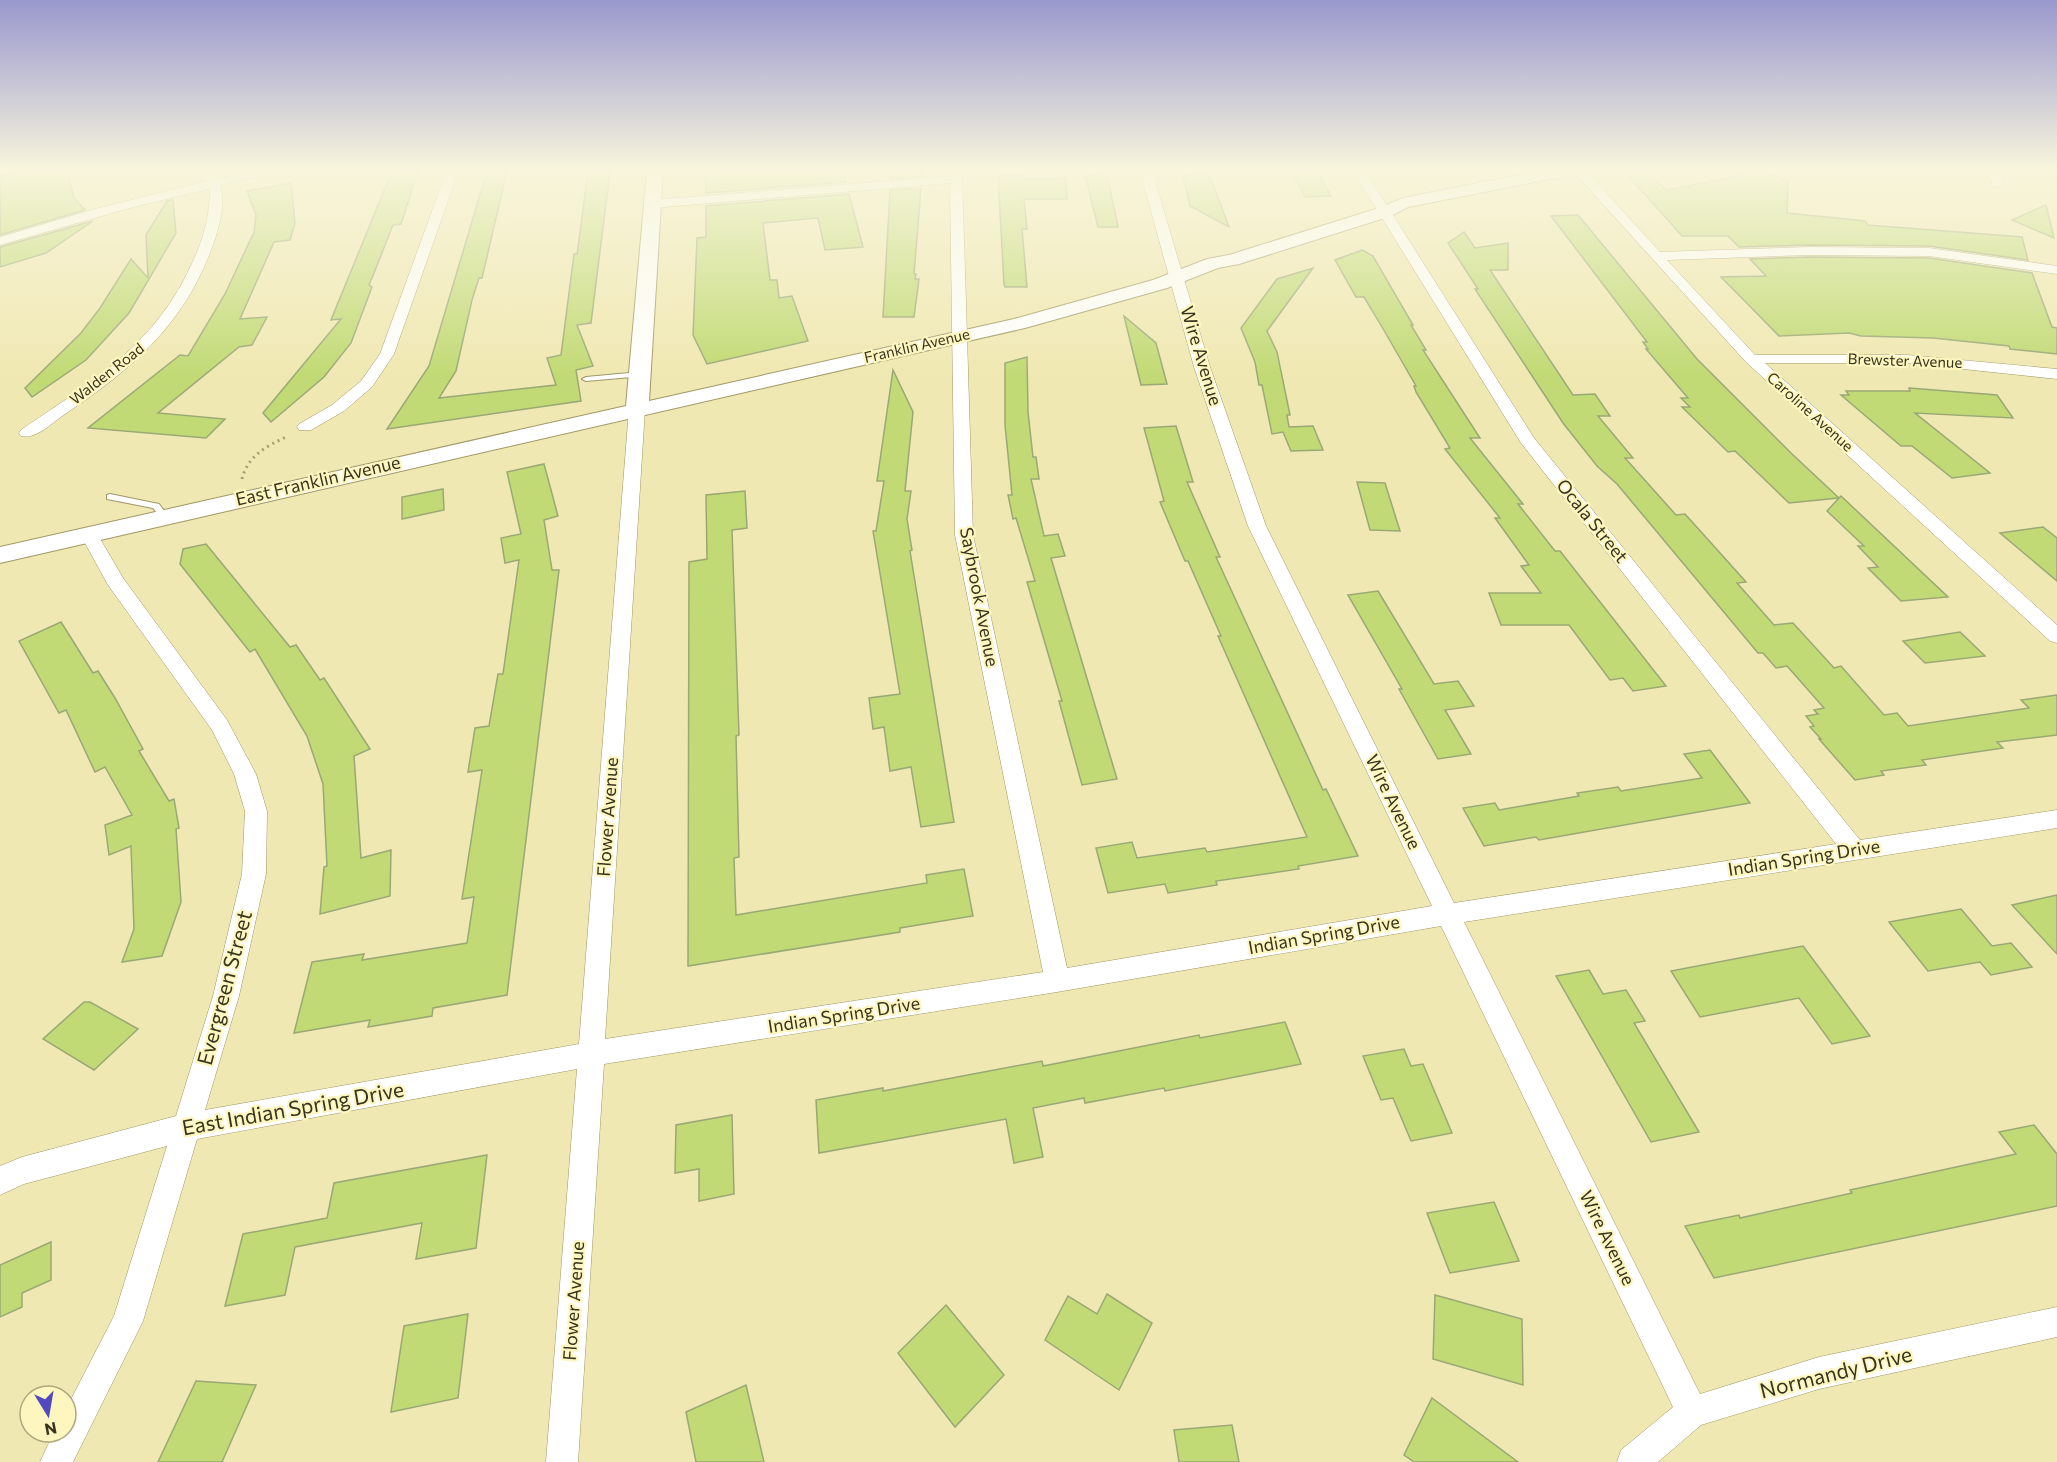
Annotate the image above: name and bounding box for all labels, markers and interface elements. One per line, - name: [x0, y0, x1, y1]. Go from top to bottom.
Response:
- street label: Wire Avenue: [1176, 303, 1228, 408]
- street label: Franklin Avenue: [862, 324, 971, 366]
- street label: Walden Road: [66, 339, 147, 408]
- street label: Brewster Avenue: [1847, 349, 1963, 371]
- street label: Caroline Avenue: [1764, 368, 1858, 455]
- street label: East Franklin Avenue: [233, 450, 402, 510]
- street label: Ocala Street: [1552, 474, 1633, 567]
- street label: Saybrook Avenue: [956, 525, 1004, 668]
- street label: Wire Avenue: [1361, 751, 1426, 853]
- street label: Flower Avenue: [592, 757, 622, 877]
- street label: Indian Spring Drive: [1726, 834, 1881, 880]
- street label: Evergreen Street: [191, 908, 256, 1068]
- street label: Indian Spring Drive: [1246, 910, 1401, 958]
- street label: Indian Spring Drive: [766, 991, 921, 1037]
- street label: East Indian Spring Drive: [180, 1076, 406, 1139]
- street label: Wire Avenue: [1575, 1187, 1640, 1289]
- street label: Flower Avenue: [558, 1241, 588, 1361]
- street label: Normandy Drive: [1757, 1341, 1914, 1403]
- north arrow: [18, 1384, 78, 1444]
- text: N: [43, 1419, 59, 1440]

